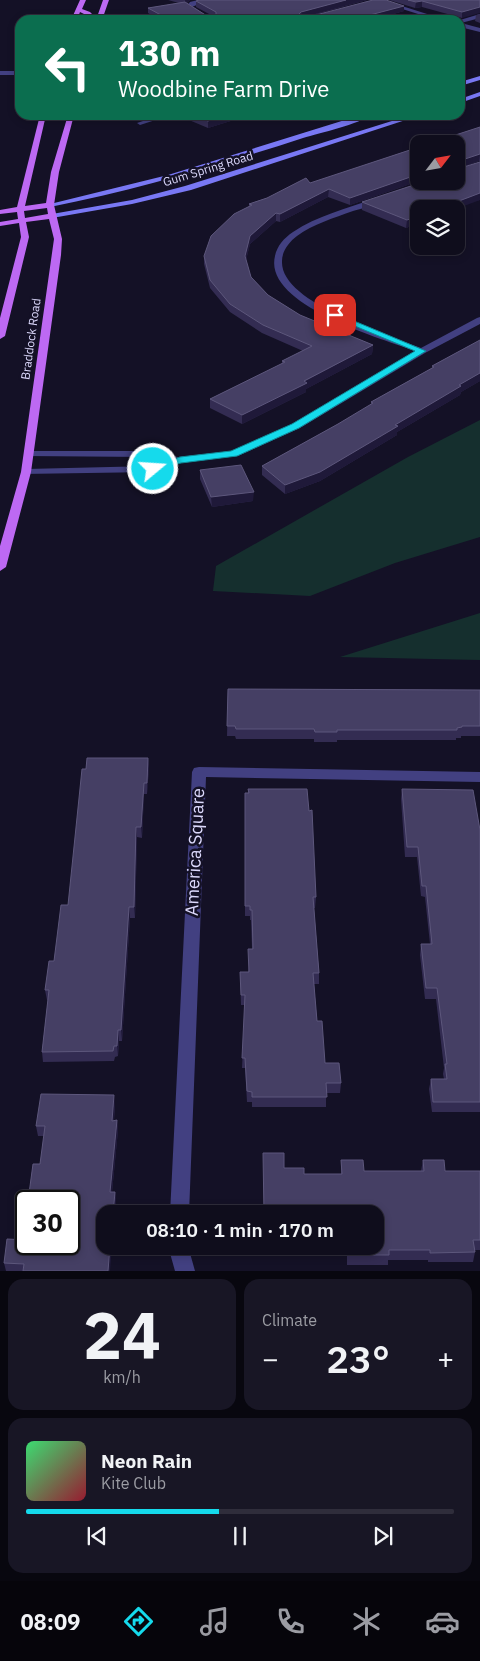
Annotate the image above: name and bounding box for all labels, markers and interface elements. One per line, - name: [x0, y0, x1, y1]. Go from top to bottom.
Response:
- text: 130 m: [118, 30, 221, 76]
- icon: left: [35, 35, 100, 100]
- text: Woodbine Farm Drive: [118, 74, 329, 103]
- north arrow: [410, 135, 465, 190]
- map controls: [410, 135, 465, 255]
- street label: Gum Spring Road: [161, 148, 255, 189]
- button: layers: [410, 200, 465, 255]
- pin: [314, 294, 356, 336]
- street label: Braddock Road: [17, 297, 44, 381]
- icon: arrive: [321, 301, 349, 329]
- position arrow: [126, 442, 178, 494]
- street label: America Square: [180, 787, 209, 917]
- speed limit sign: 30: [15, 1190, 80, 1255]
- text: 08:10 · 1 min · 170 m: [146, 1218, 334, 1242]
- text: 24: [83, 1292, 161, 1377]
- text: Climate: [262, 1310, 317, 1330]
- text: 23°: [326, 1334, 390, 1383]
- text: −: [262, 1340, 279, 1377]
- text: +: [437, 1340, 454, 1377]
- text: km/h: [103, 1367, 141, 1387]
- text: Neon Rain: [101, 1449, 192, 1473]
- text: Kite Club: [101, 1473, 166, 1493]
- icon: previous: [83, 1522, 111, 1550]
- icon: pause: [226, 1522, 254, 1550]
- icon: next: [369, 1522, 397, 1550]
- icon: directions: [121, 1604, 156, 1639]
- icon: music: [197, 1604, 232, 1639]
- icon: phone: [273, 1604, 308, 1639]
- icon: climate: [349, 1604, 384, 1639]
- icon: car: [425, 1604, 460, 1639]
- text: 08:09: [20, 1607, 80, 1636]

